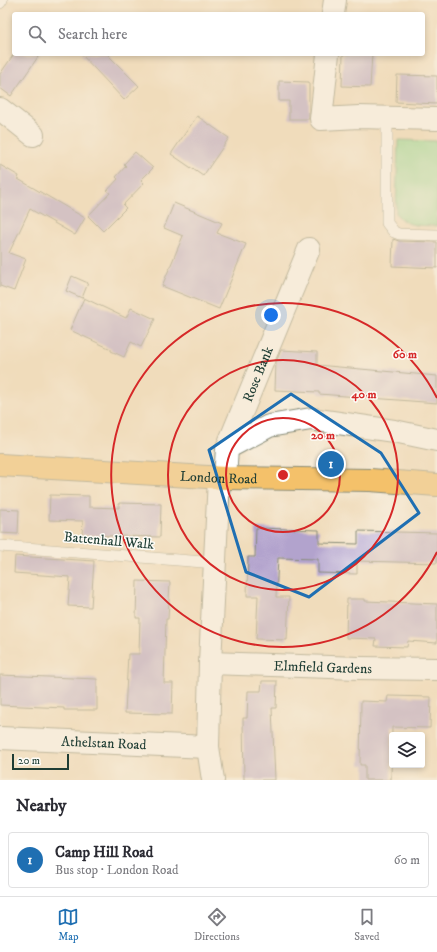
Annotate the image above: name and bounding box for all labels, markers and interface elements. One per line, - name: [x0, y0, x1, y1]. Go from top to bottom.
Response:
- search box: [12, 12, 425, 56]
- icon: search: [26, 23, 48, 45]
- text: Search here: [58, 25, 127, 44]
- your location: [261, 305, 281, 325]
- street label: Rose Bank: [239, 344, 278, 405]
- text: 60 m: [393, 347, 417, 362]
- text: 40 m: [351, 387, 376, 402]
- text: 20 m: [311, 428, 335, 443]
- pin: 1: [318, 449, 344, 479]
- street label: London Road: [179, 467, 257, 488]
- centre of rings: [276, 468, 290, 482]
- street label: Battenhall Walk: [63, 528, 155, 554]
- street label: Elmfield Gardens: [273, 657, 372, 678]
- map controls: [389, 732, 425, 768]
- button: layers: [389, 732, 425, 768]
- street label: Athelstan Road: [61, 733, 147, 754]
- scale bar: [12, 752, 69, 771]
- text: 20 m: [18, 754, 40, 768]
- text: Nearby: [16, 795, 66, 817]
- text: Camp Hill Road: [55, 843, 153, 862]
- text: 1: [28, 852, 32, 868]
- text: 60 m: [394, 852, 420, 868]
- text: Bus stop · London Road: [55, 862, 178, 878]
- tab: Map: [57, 906, 79, 944]
- tab: Directions: [194, 906, 240, 944]
- tab: Saved: [354, 906, 380, 944]

